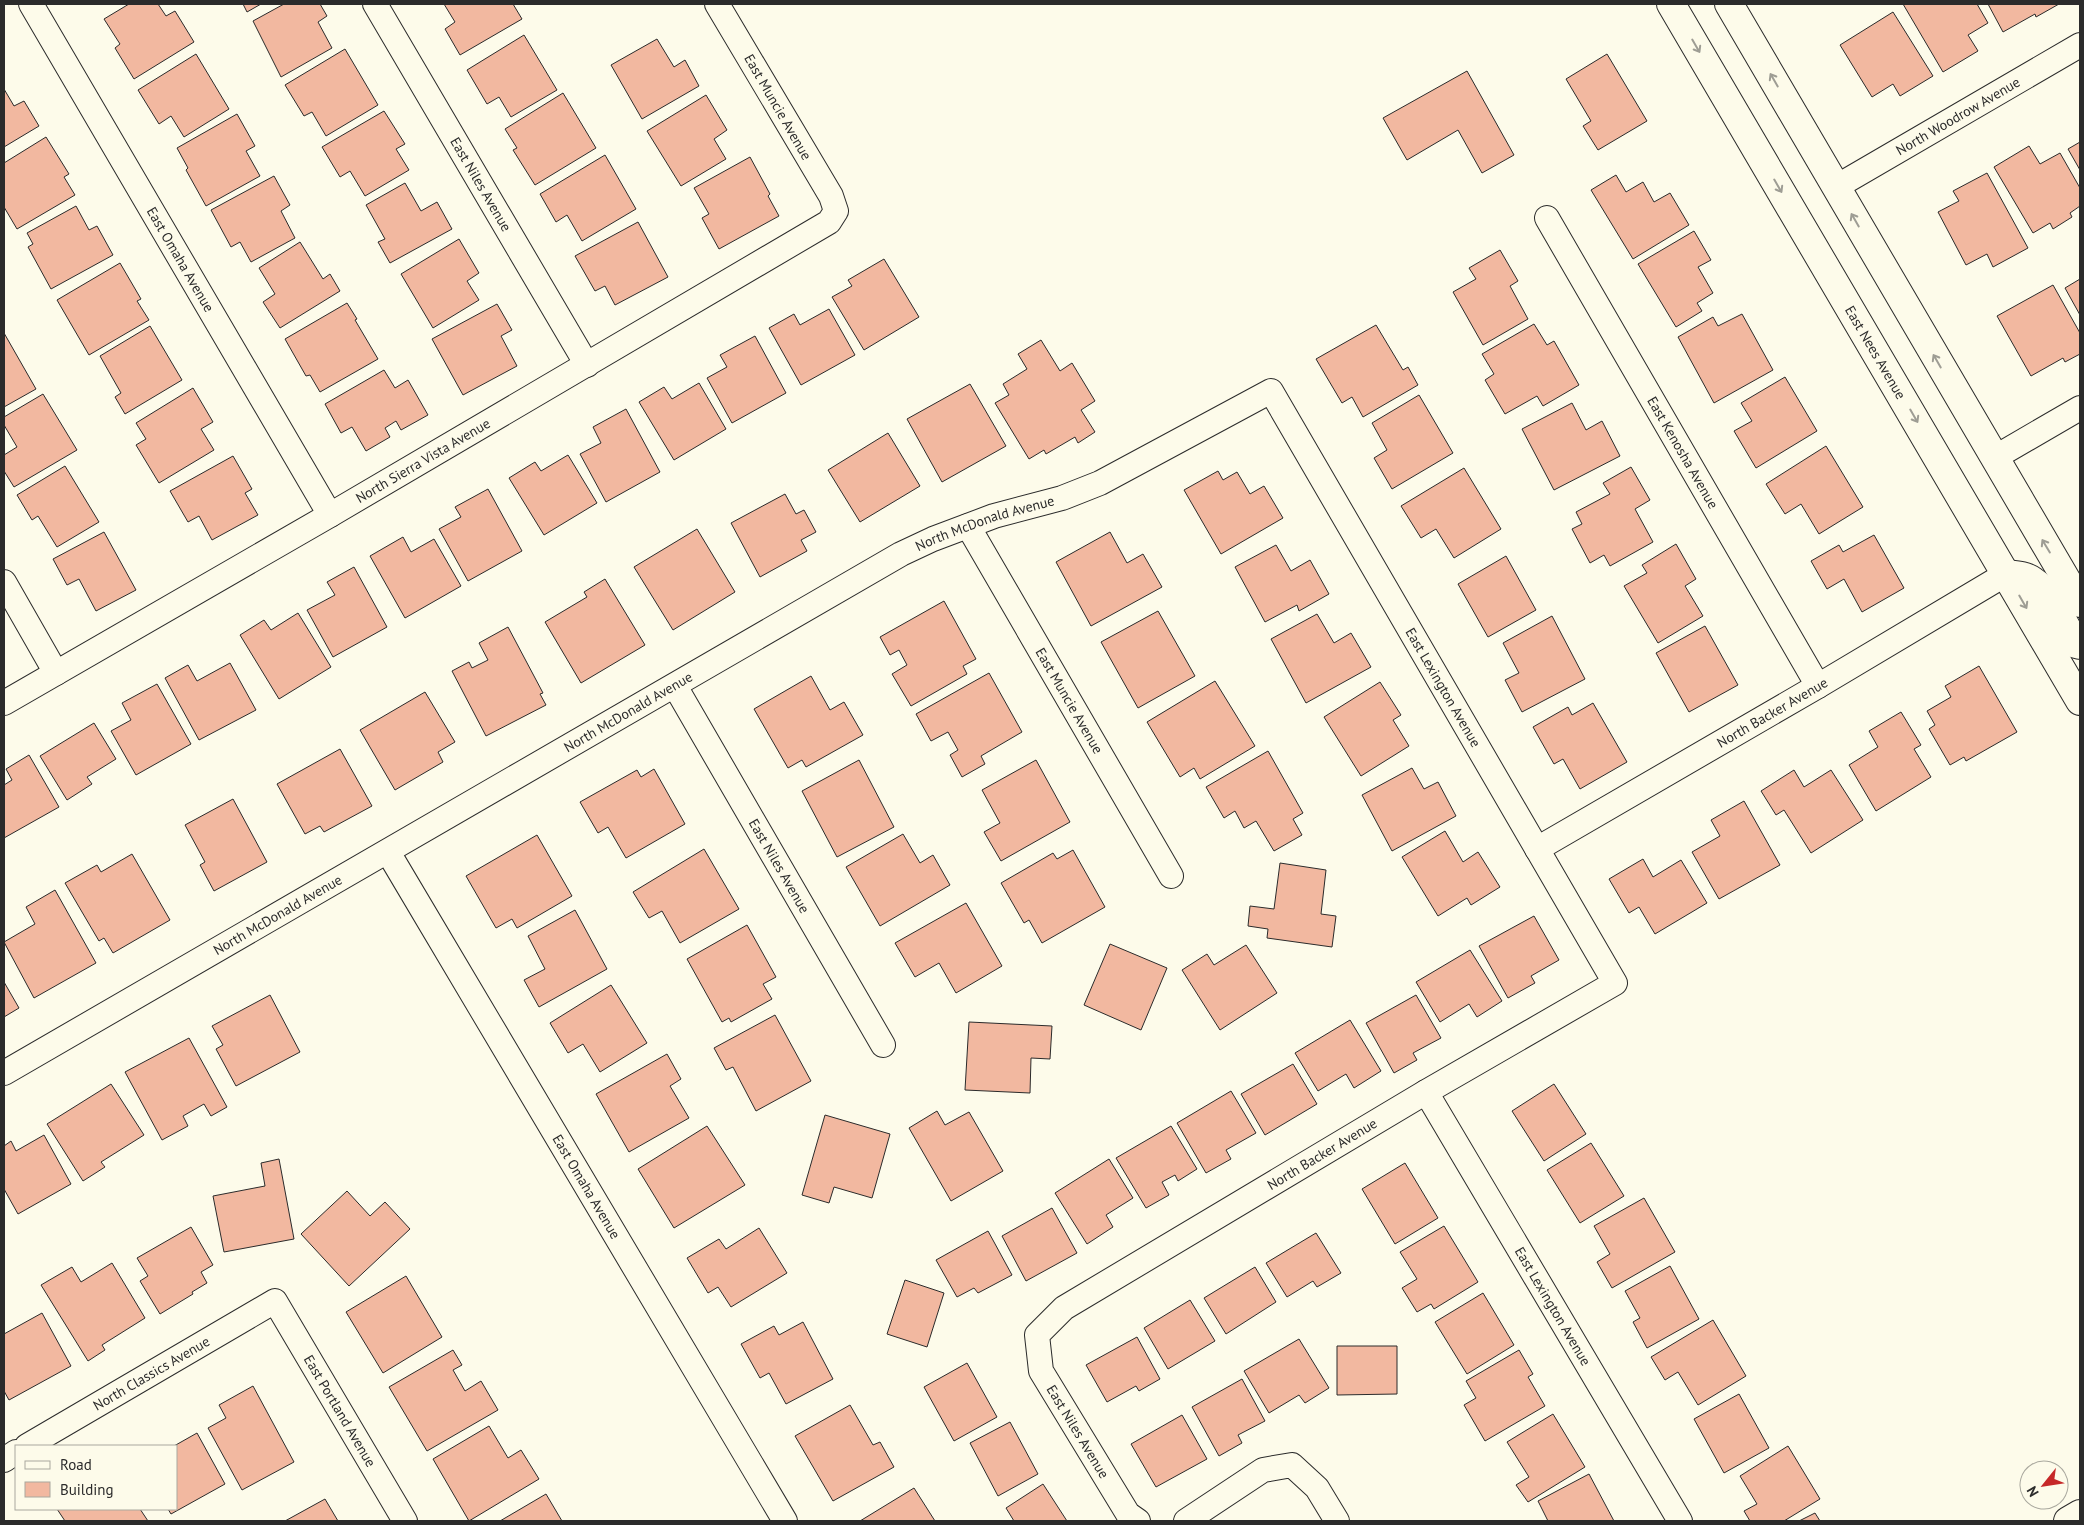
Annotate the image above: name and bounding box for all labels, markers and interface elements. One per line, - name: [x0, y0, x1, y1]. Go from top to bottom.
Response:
- one-way arrow: [1691, 38, 1701, 52]
- street label: East Muncie Avenue: [740, 51, 816, 163]
- one-way arrow: [1768, 73, 1778, 87]
- street label: North Woodrow Avenue: [1892, 73, 2023, 159]
- street label: East Niles Avenue: [446, 134, 516, 235]
- one-way arrow: [1773, 178, 1783, 193]
- street label: East Omaha Avenue: [143, 204, 218, 315]
- one-way arrow: [1850, 214, 1860, 228]
- street label: East Nees Avenue: [1841, 302, 1910, 402]
- one-way arrow: [1932, 354, 1942, 368]
- street label: East Kenosha Avenue: [1643, 393, 1722, 512]
- one-way arrow: [1909, 409, 1919, 423]
- street label: North Sierra Vista Avenue: [352, 414, 493, 507]
- street label: North McDonald Avenue: [912, 491, 1056, 555]
- one-way arrow: [2041, 539, 2051, 553]
- one-way arrow: [2018, 594, 2028, 608]
- street label: East Lexington Avenue: [1401, 624, 1485, 750]
- street label: East Muncie Avenue: [1032, 645, 1107, 757]
- street label: North McDonald Avenue: [560, 668, 696, 756]
- street label: North Backer Avenue: [1714, 673, 1831, 752]
- street label: East Niles Avenue: [745, 815, 814, 916]
- street label: North McDonald Avenue: [210, 870, 345, 959]
- street label: North Backer Avenue: [1264, 1114, 1380, 1194]
- street label: East Omaha Avenue: [549, 1131, 624, 1242]
- street label: East Lexington Avenue: [1511, 1244, 1595, 1369]
- street label: North Classics Avenue: [90, 1332, 213, 1414]
- street label: East Portland Avenue: [300, 1352, 380, 1470]
- street label: East Niles Avenue: [1043, 1382, 1113, 1482]
- legend: [15, 1445, 178, 1510]
- text: Road: [60, 1455, 92, 1474]
- north arrow: [2019, 1460, 2069, 1510]
- text: Building: [60, 1480, 114, 1499]
- text: N: [2023, 1483, 2043, 1500]

